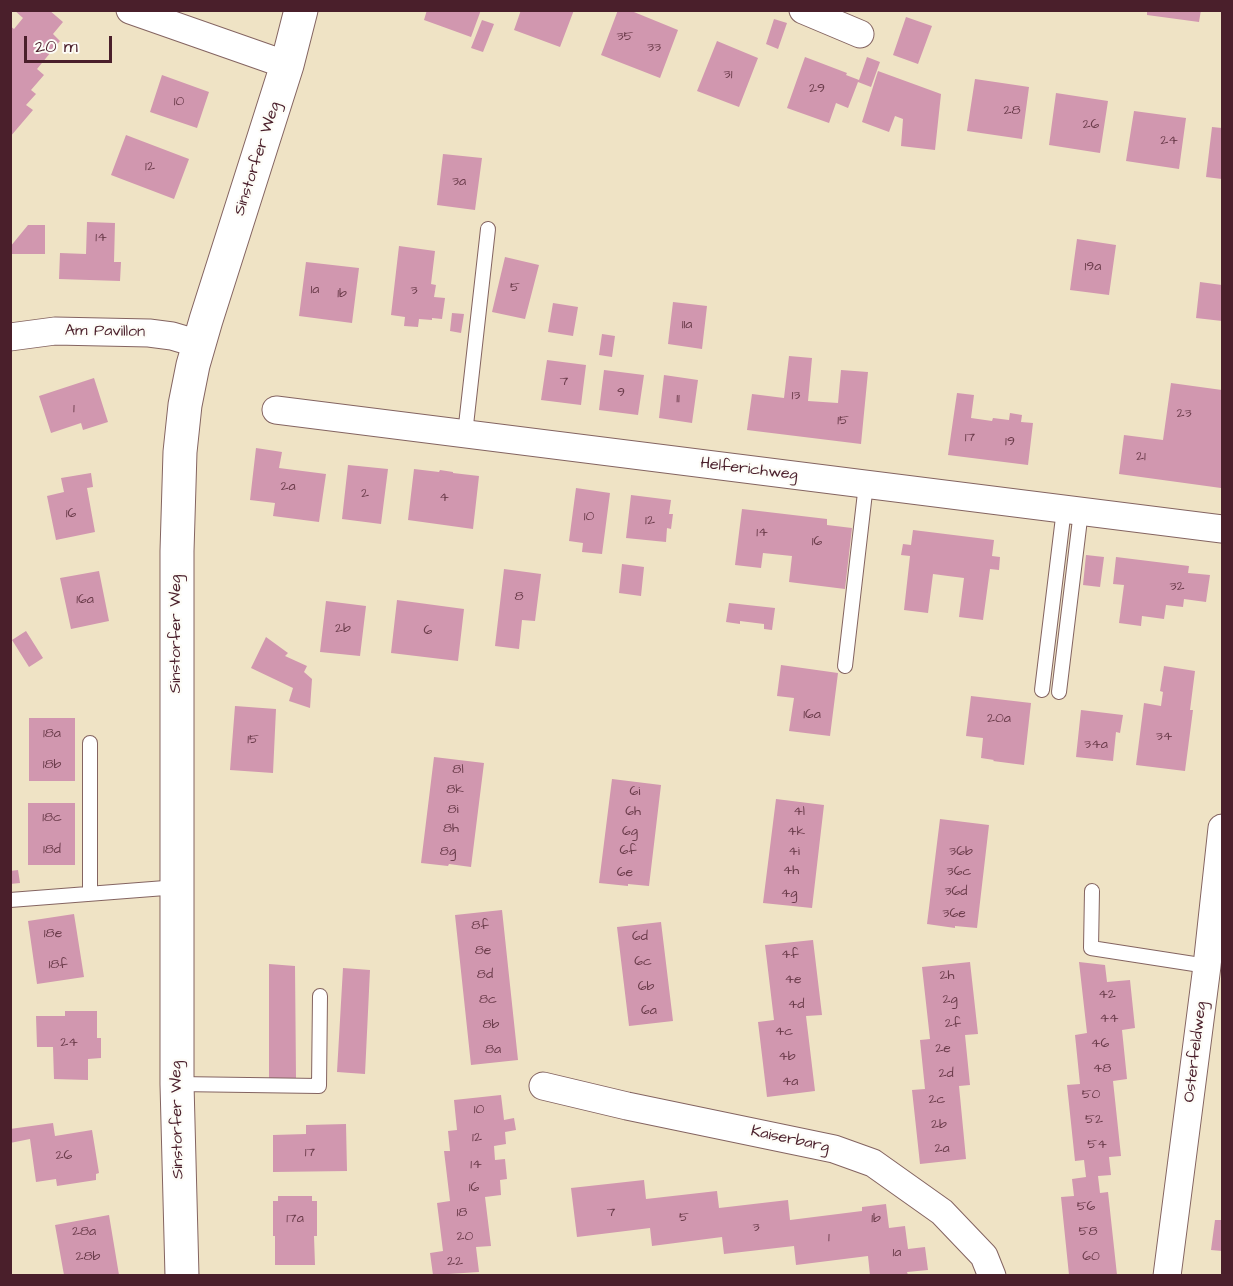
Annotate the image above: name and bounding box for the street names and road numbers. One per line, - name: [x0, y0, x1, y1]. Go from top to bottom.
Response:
- street label: Sinstorfer Weg: [231, 100, 285, 218]
- street label: Am Pavillon: [65, 322, 145, 342]
- street label: Helferichweg: [699, 454, 799, 486]
- street label: Sinstorfer Weg: [167, 575, 187, 693]
- street label: Osterfeldweg: [1180, 1000, 1212, 1104]
- street label: Sinstorfer Weg: [167, 1061, 189, 1179]
- street label: Kaiserbarg: [749, 1122, 831, 1158]

